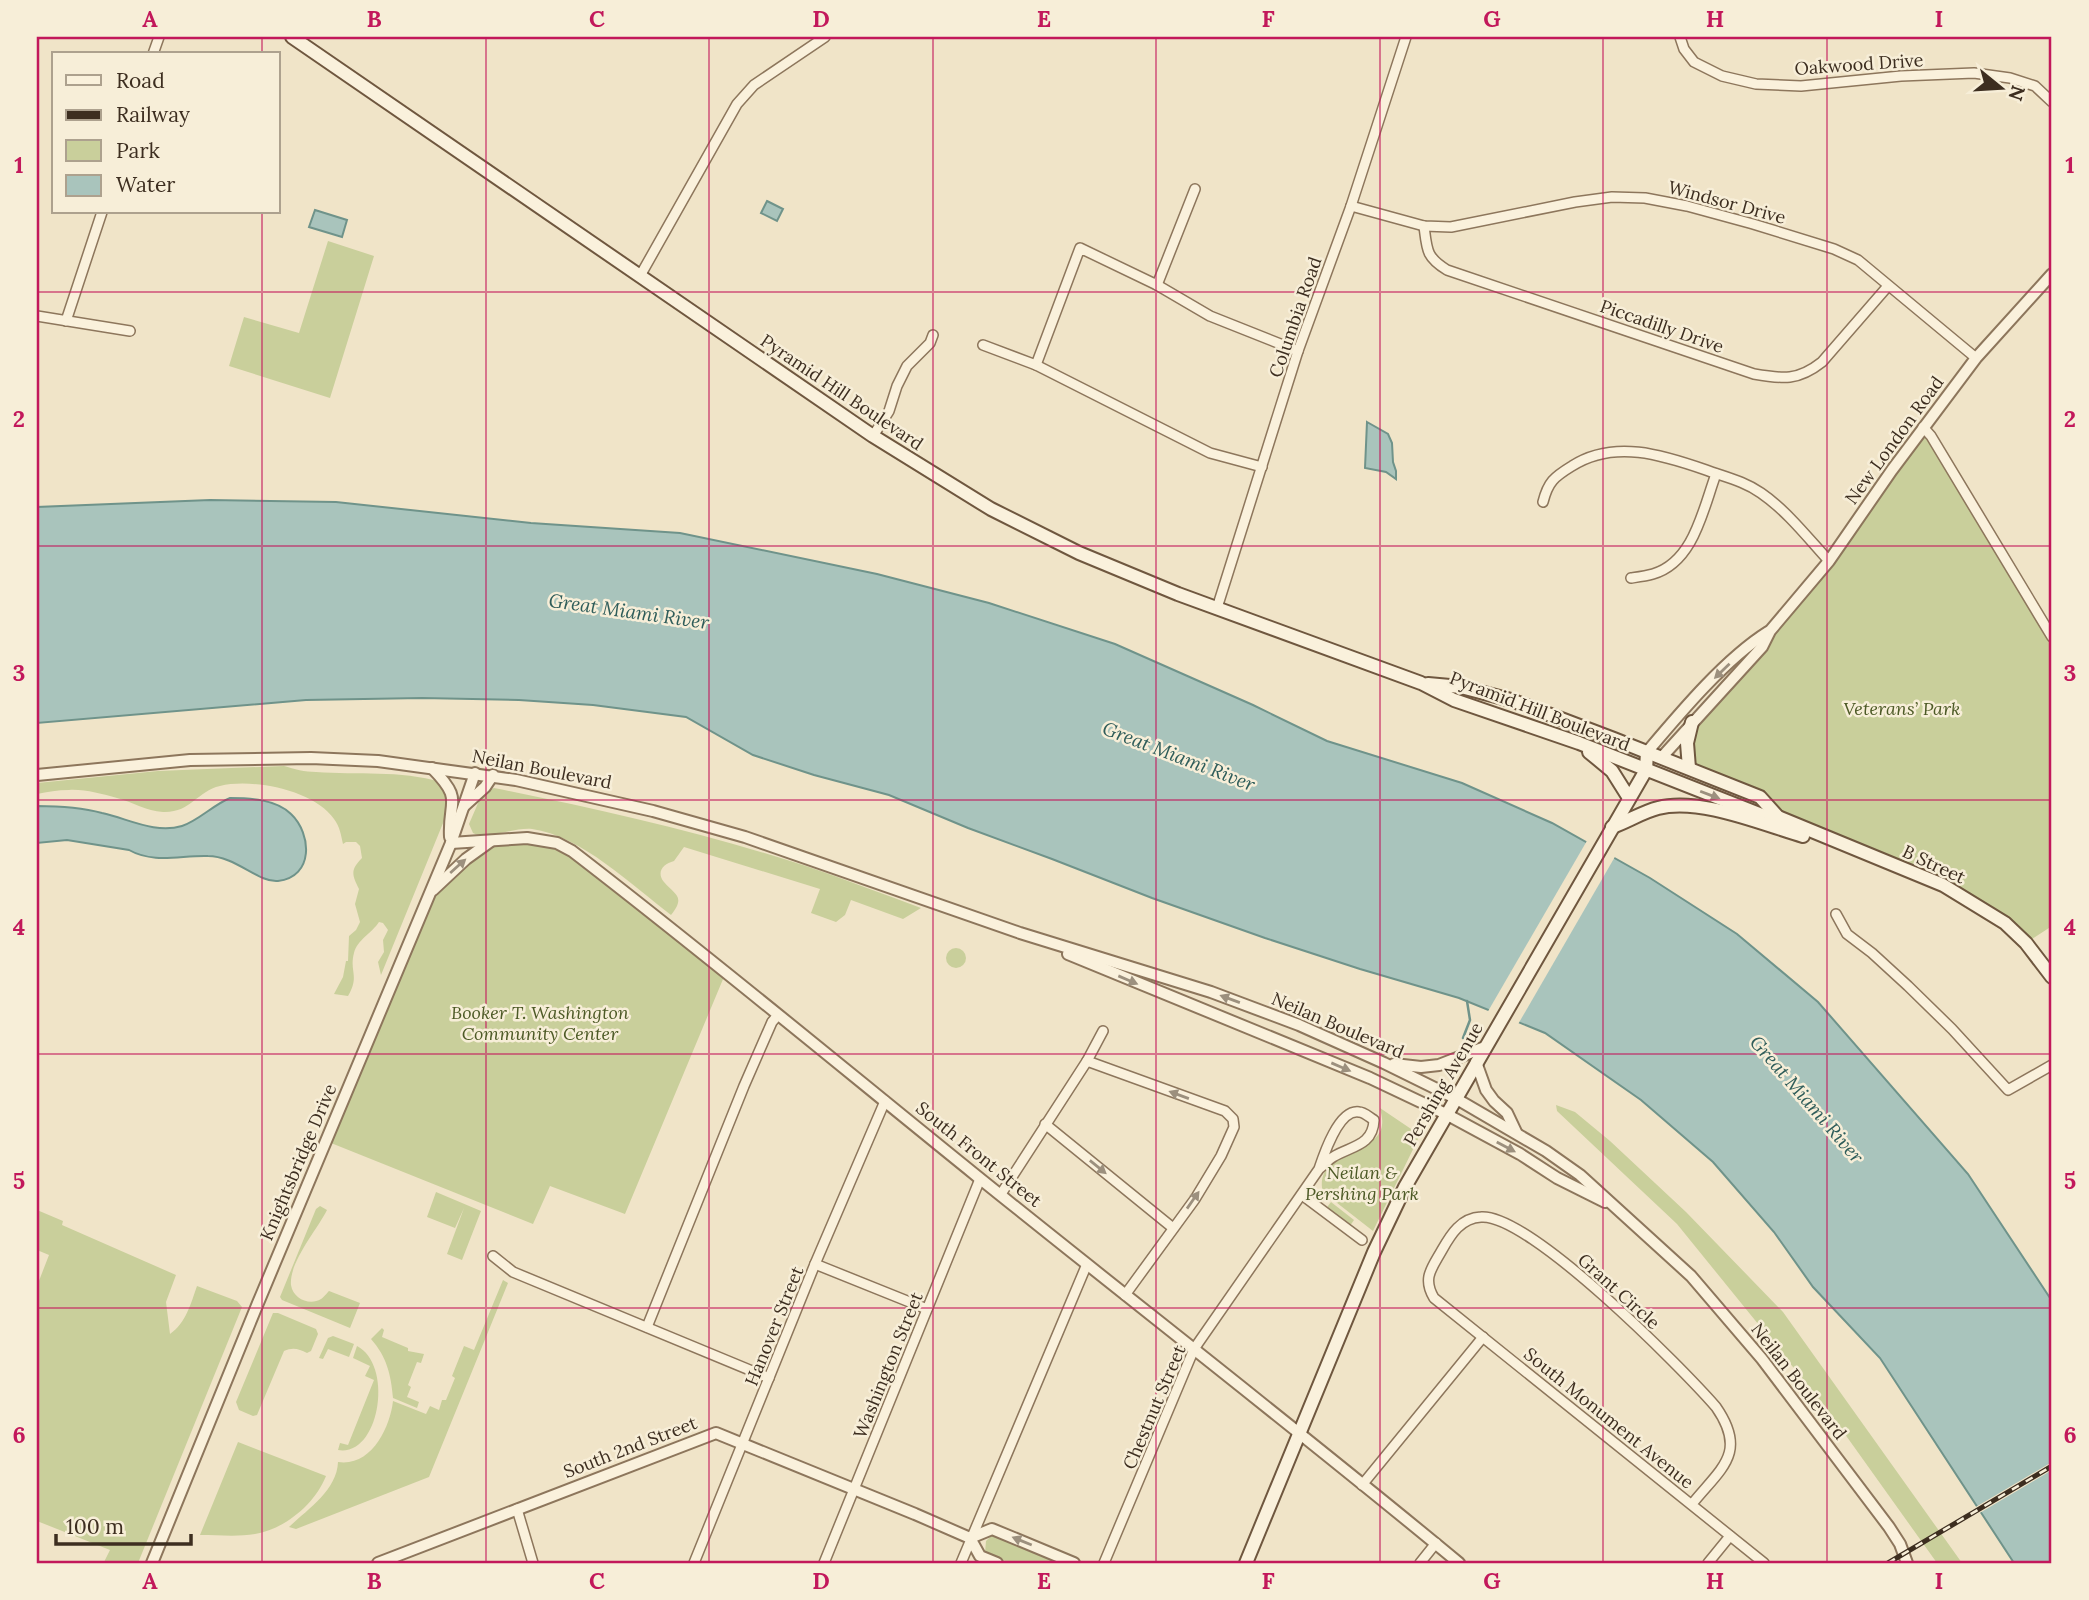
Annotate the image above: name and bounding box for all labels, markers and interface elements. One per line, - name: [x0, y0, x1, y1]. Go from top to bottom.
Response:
- text: A: [142, 4, 158, 33]
- text: B: [366, 4, 382, 33]
- text: C: [589, 4, 605, 33]
- text: D: [812, 4, 830, 33]
- text: E: [1037, 4, 1051, 33]
- text: F: [1261, 4, 1275, 33]
- text: G: [1483, 4, 1501, 33]
- text: H: [1706, 4, 1724, 33]
- text: I: [1935, 4, 1943, 33]
- street label: Oakwood Drive: [1794, 48, 1924, 80]
- legend: [52, 52, 280, 214]
- north arrow: [1966, 52, 2036, 122]
- text: Road: [116, 67, 165, 94]
- text: N: [2003, 83, 2031, 104]
- text: Railway: [116, 101, 190, 128]
- text: Park: [116, 137, 160, 164]
- text: 1: [14, 150, 24, 179]
- text: 1: [2065, 150, 2075, 179]
- text: Water: [116, 171, 175, 198]
- street label: Windsor Drive: [1666, 175, 1789, 229]
- street label: Columbia Road: [1264, 253, 1326, 380]
- street label: Piccadilly Drive: [1597, 294, 1727, 358]
- street label: Pyramid Hill Boulevard: [756, 329, 928, 455]
- street label: New London Road: [1840, 371, 1948, 509]
- text: 2: [13, 404, 25, 433]
- text: 2: [2064, 404, 2076, 433]
- water label: Great Miami River: [547, 588, 711, 634]
- text: 3: [13, 658, 25, 687]
- text: 3: [2064, 658, 2076, 687]
- one-way arrow: [1714, 663, 1731, 680]
- street label: Pyramid Hill Boulevard: [1447, 666, 1634, 756]
- park label: Veterans’ Park: [1844, 697, 1960, 720]
- water label: Great Miami River: [1099, 716, 1259, 796]
- street label: Neilan Boulevard: [470, 744, 614, 794]
- one-way arrow: [1700, 789, 1721, 800]
- street label: B Street: [1899, 839, 1969, 889]
- one-way arrow: [449, 858, 467, 874]
- text: 4: [13, 912, 25, 941]
- text: 4: [2064, 912, 2076, 941]
- one-way arrow: [1118, 974, 1139, 985]
- street label: Neilan Boulevard: [1268, 987, 1408, 1063]
- one-way arrow: [1220, 993, 1241, 1004]
- park label: Booker T. Washington Community Center: [451, 1001, 629, 1045]
- street label: Pershing Avenue: [1398, 1018, 1488, 1150]
- water label: Great Miami River: [1745, 1030, 1869, 1168]
- one-way arrow: [1331, 1061, 1352, 1072]
- street label: Knightsbridge Drive: [255, 1080, 342, 1244]
- one-way arrow: [1168, 1089, 1189, 1100]
- street label: South Front Street: [911, 1096, 1047, 1212]
- one-way arrow: [1496, 1141, 1516, 1152]
- one-way arrow: [1090, 1159, 1107, 1174]
- park label: Neilan & Pershing Park: [1305, 1161, 1419, 1205]
- text: 5: [13, 1166, 25, 1195]
- text: 5: [2064, 1166, 2076, 1195]
- one-way arrow: [1186, 1191, 1200, 1209]
- street label: Grant Circle: [1573, 1248, 1665, 1334]
- street label: Hanover Street: [740, 1263, 808, 1389]
- street label: Washington Street: [848, 1288, 928, 1442]
- street label: Neilan Boulevard: [1746, 1318, 1852, 1444]
- street label: Chestnut Street: [1117, 1341, 1191, 1473]
- street label: South Monument Avenue: [1519, 1342, 1699, 1494]
- street label: South 2nd Street: [560, 1411, 700, 1483]
- text: 6: [12, 1420, 26, 1449]
- text: 6: [2063, 1420, 2077, 1449]
- scale bar: [56, 1502, 191, 1546]
- text: 100 m: [66, 1513, 124, 1540]
- one-way arrow: [1011, 1536, 1032, 1547]
- text: A: [142, 1566, 158, 1595]
- text: B: [366, 1566, 382, 1595]
- text: C: [589, 1566, 605, 1595]
- text: D: [812, 1566, 830, 1595]
- text: E: [1037, 1566, 1051, 1595]
- text: F: [1261, 1566, 1275, 1595]
- text: G: [1483, 1566, 1501, 1595]
- text: H: [1706, 1566, 1724, 1595]
- text: I: [1935, 1566, 1943, 1595]

